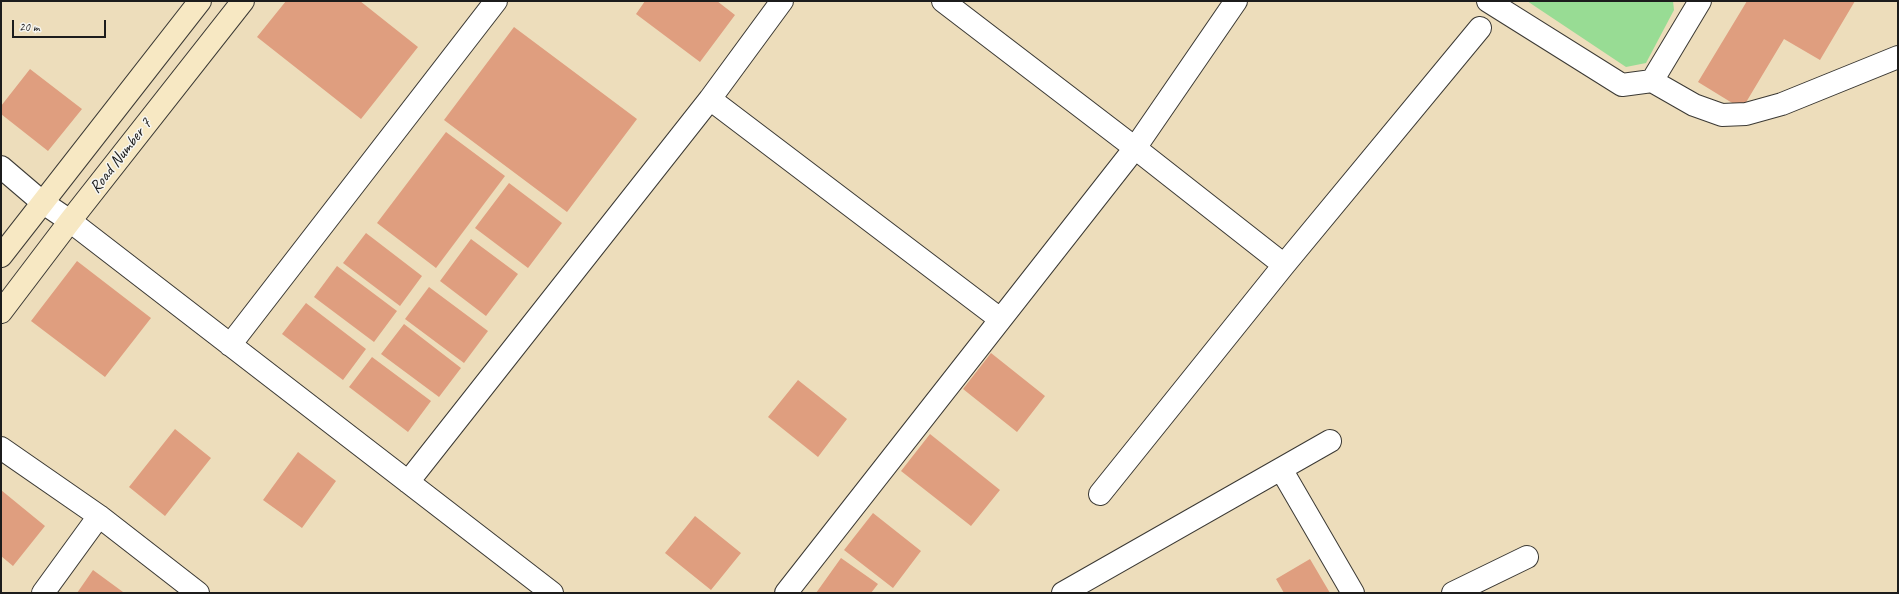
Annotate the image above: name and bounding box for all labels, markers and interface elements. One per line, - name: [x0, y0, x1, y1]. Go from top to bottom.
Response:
- scale bar: [14, 12, 108, 38]
- text: 20 m: [19, 19, 39, 35]
- street label: Road Number 7: [85, 115, 157, 197]

